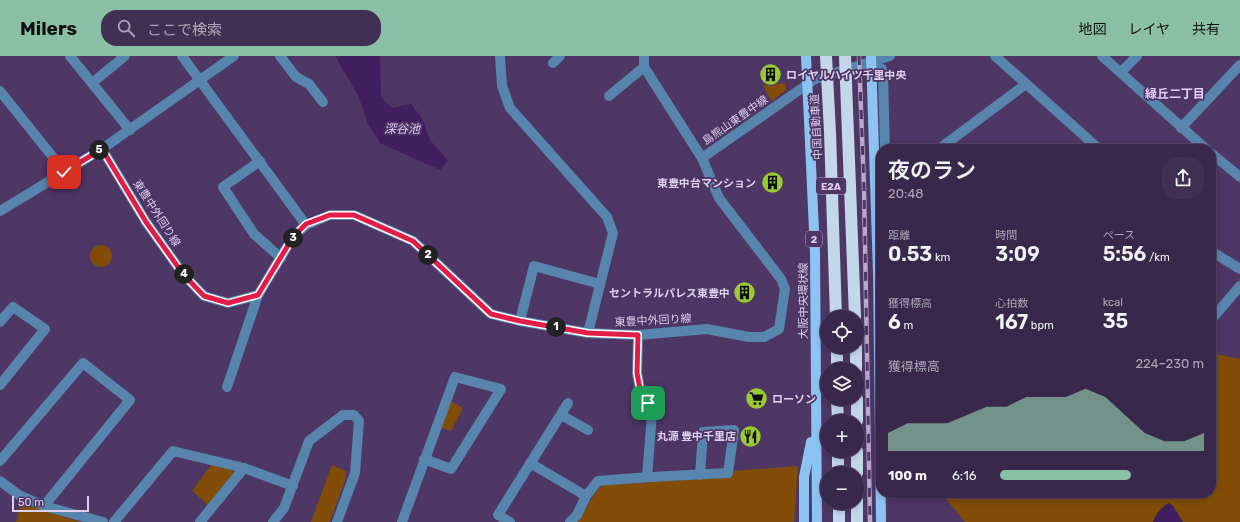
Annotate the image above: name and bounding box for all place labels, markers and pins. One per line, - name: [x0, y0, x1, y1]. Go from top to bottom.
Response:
- building icon: ロイヤルハイツ千里中央: [757, 62, 783, 88]
- place label: ロイヤルハイツ千里中央: [786, 69, 906, 82]
- pin: 5: [89, 140, 109, 160]
- pin: [47, 155, 81, 189]
- building icon: 東豊中台マンション: [759, 170, 785, 196]
- place label: 東豊中台マンション: [657, 177, 756, 190]
- pin: 3: [283, 228, 303, 248]
- pin: 2: [418, 245, 438, 265]
- pin: 4: [174, 264, 194, 284]
- building icon: セントラルパレス東豊中: [732, 280, 758, 306]
- place label: セントラルパレス東豊中: [609, 287, 730, 300]
- pin: 1: [546, 317, 566, 337]
- pin: [631, 386, 665, 420]
- supermarket icon: ローソン: [743, 386, 769, 412]
- place label: ローソン: [772, 393, 816, 406]
- restaurant icon: 丸源 豊中千里店: [738, 423, 764, 449]
- place label: 丸源 豊中千里店: [657, 430, 736, 443]

